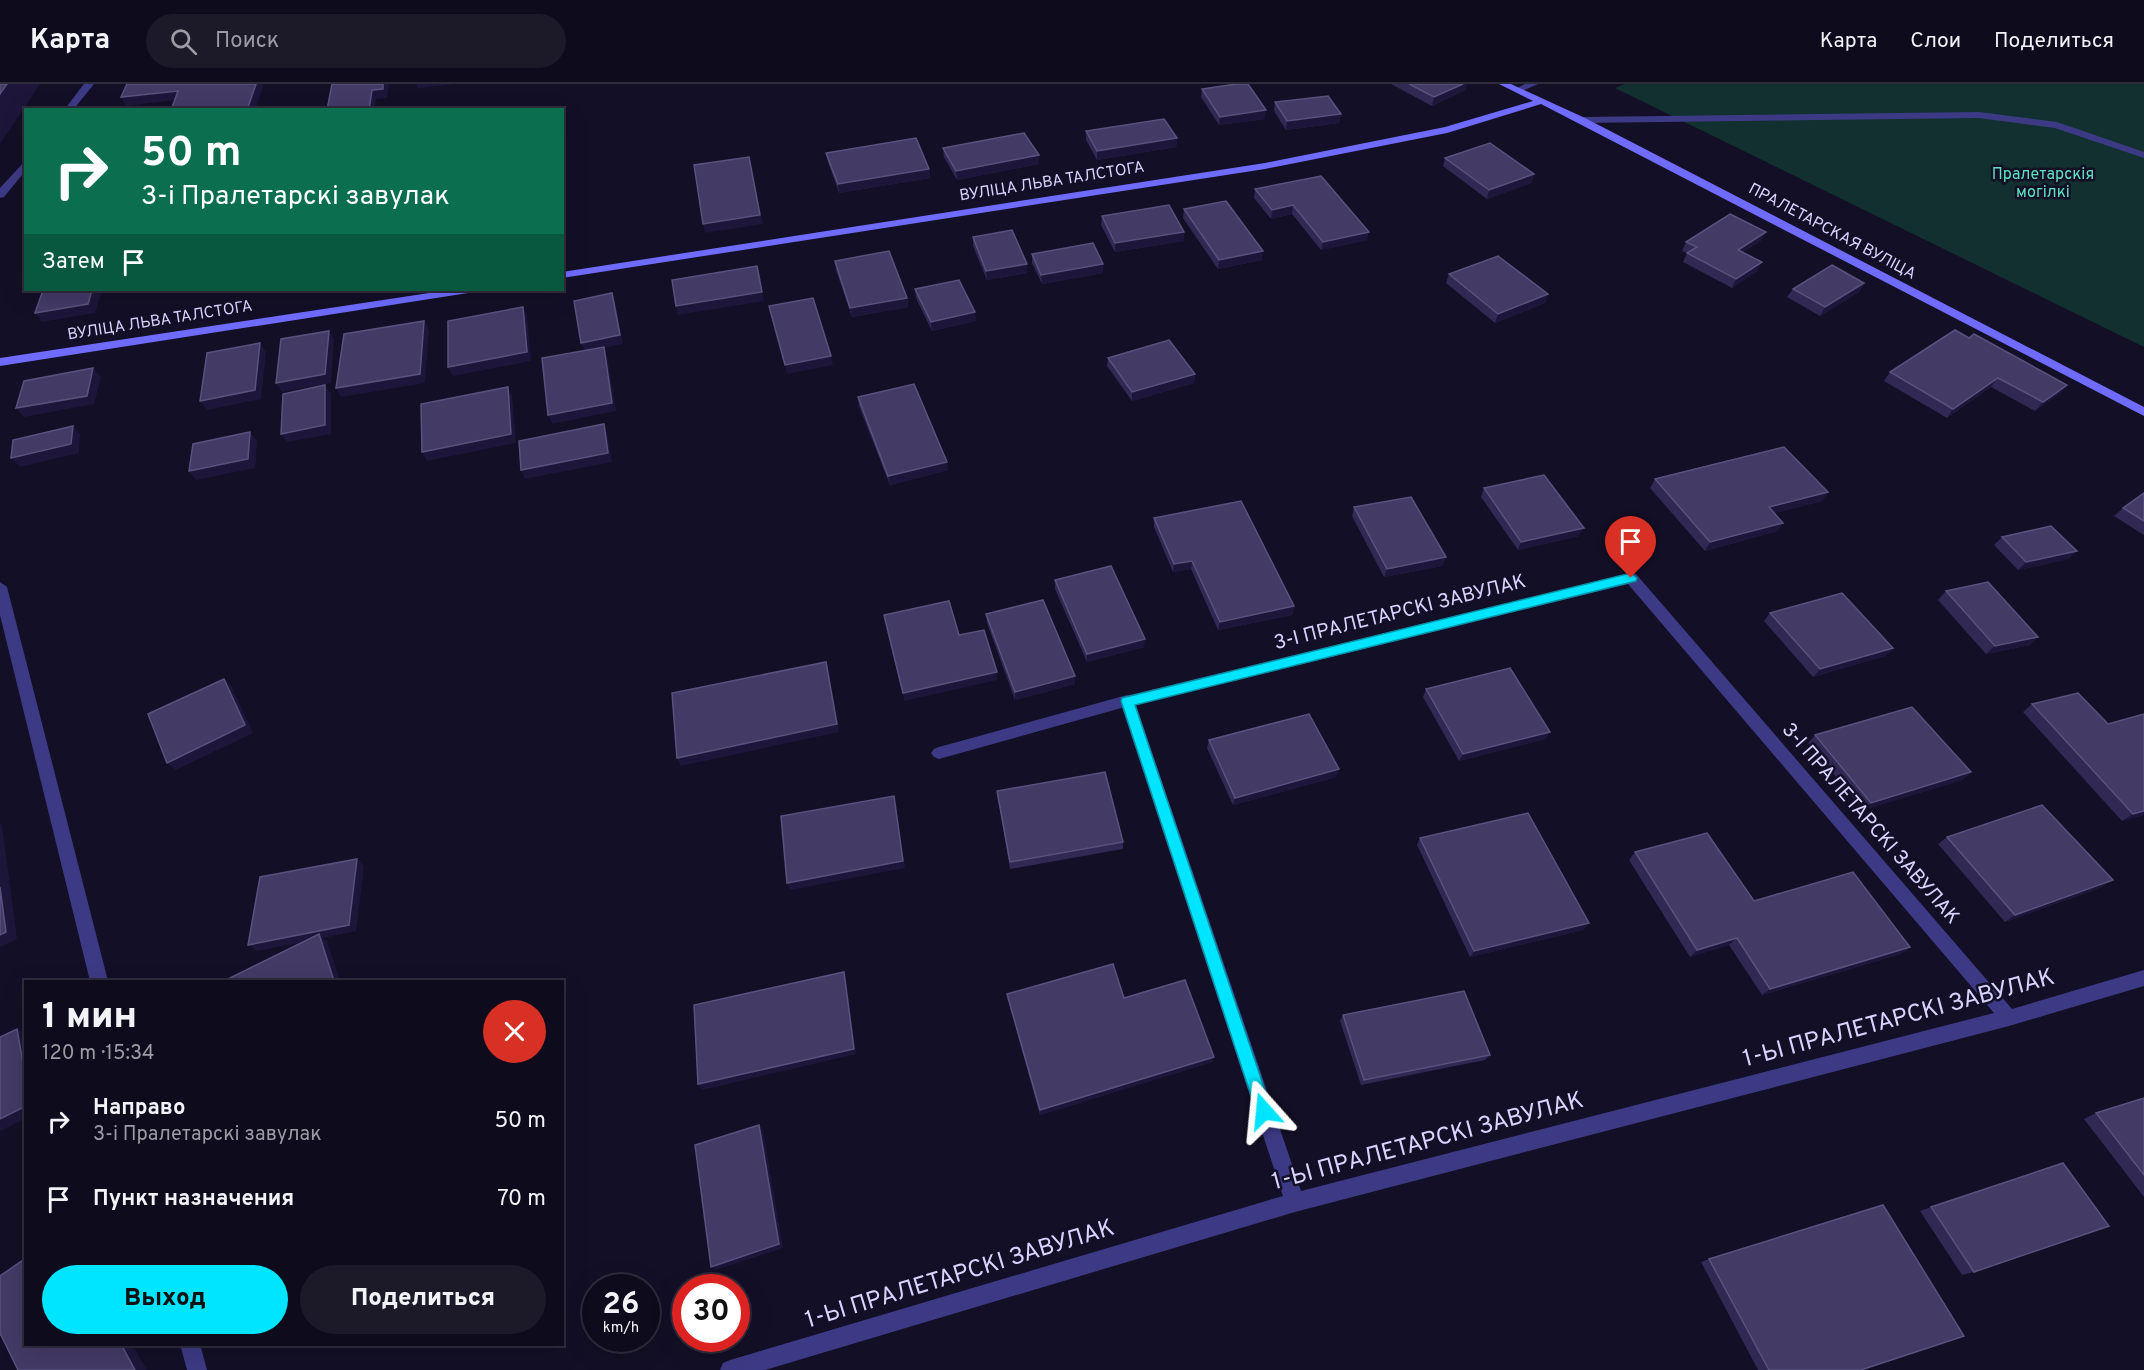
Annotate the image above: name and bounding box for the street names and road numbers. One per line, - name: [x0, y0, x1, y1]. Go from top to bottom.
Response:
- street label: ВУЛІЦА ЛЬВА ТАЛСТОГА: [958, 157, 1146, 207]
- street label: ПРАЛЕТАРСКАЯ ВУЛІЦА: [1745, 179, 1919, 285]
- street label: ВУЛІЦА ЛЬВА ТАЛСТОГА: [66, 296, 254, 346]
- street label: 3-І ПРАЛЕТАРСКІ ЗАВУЛАК: [1271, 569, 1529, 657]
- street label: 3-І ПРАЛЕТАРСКІ ЗАВУЛАК: [1775, 718, 1965, 930]
- street label: 1-Ы ПРАЛЕТАРСКІ ЗАВУЛАК: [1740, 963, 2058, 1075]
- street label: 1-Ы ПРАЛЕТАРСКІ ЗАВУЛАК: [1269, 1086, 1587, 1198]
- street label: 1-Ы ПРАЛЕТАРСКІ ЗАВУЛАК: [802, 1214, 1118, 1336]

